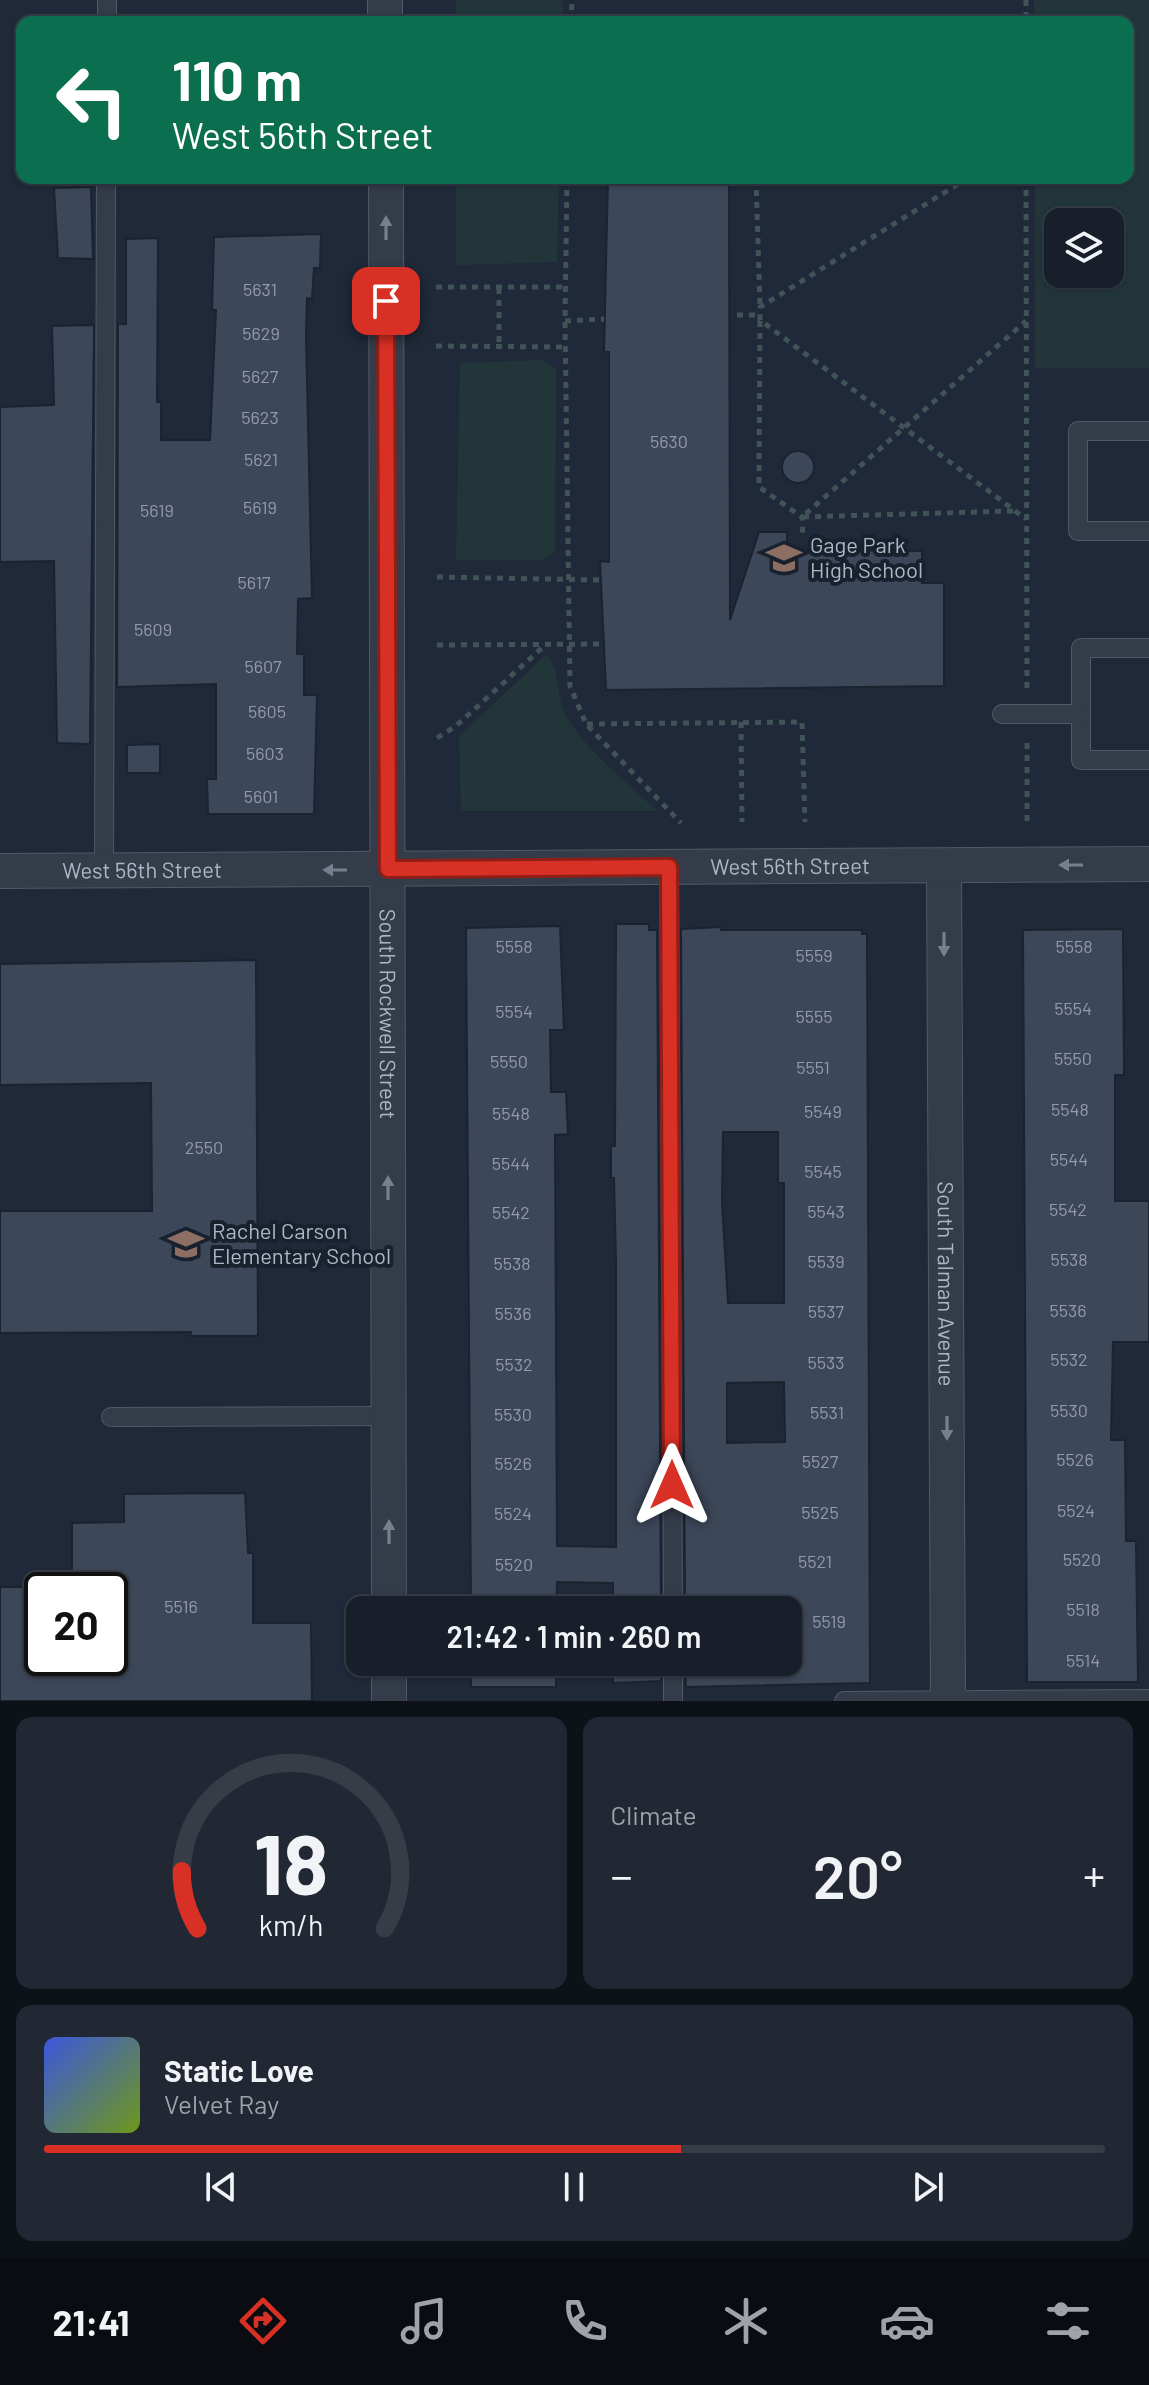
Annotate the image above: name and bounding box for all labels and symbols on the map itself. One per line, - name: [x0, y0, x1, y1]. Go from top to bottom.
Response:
- one-way arrow: [380, 215, 392, 240]
- pin: [352, 267, 420, 335]
- house number: 5631: [243, 278, 277, 300]
- house number: 5629: [242, 322, 280, 344]
- house number: 5627: [242, 365, 279, 387]
- house number: 5623: [241, 406, 279, 428]
- house number: 5630: [650, 430, 688, 452]
- house number: 5621: [244, 448, 278, 470]
- house number: 5619: [243, 496, 277, 518]
- house number: 5619: [140, 499, 174, 521]
- place label: Gage Park High School: [810, 531, 923, 582]
- school or university icon: Gage Park High School: [765, 539, 803, 577]
- house number: 5617: [237, 571, 271, 593]
- house number: 5609: [134, 618, 172, 640]
- house number: 5607: [244, 655, 282, 677]
- house number: 5605: [248, 700, 286, 722]
- house number: 5603: [246, 742, 284, 764]
- house number: 5601: [244, 785, 278, 807]
- street label: West 56th Street: [710, 852, 870, 879]
- street label: West 56th Street: [62, 856, 222, 883]
- one-way arrow: [1058, 859, 1083, 871]
- one-way arrow: [322, 864, 347, 876]
- street label: South Rockwell Street: [376, 909, 402, 1119]
- one-way arrow: [938, 932, 950, 957]
- house number: 5558: [495, 935, 533, 957]
- house number: 5558: [1055, 935, 1093, 957]
- house number: 5559: [795, 944, 833, 966]
- house number: 5554: [1054, 997, 1092, 1019]
- house number: 5554: [495, 1000, 533, 1022]
- house number: 5555: [795, 1005, 833, 1027]
- house number: 5550: [1054, 1047, 1092, 1069]
- house number: 5550: [490, 1050, 528, 1072]
- house number: 5551: [796, 1056, 830, 1078]
- house number: 5548: [1051, 1098, 1089, 1120]
- house number: 5549: [804, 1100, 842, 1122]
- house number: 5548: [492, 1102, 530, 1124]
- house number: 2550: [185, 1136, 223, 1158]
- house number: 5544: [1050, 1148, 1088, 1170]
- house number: 5544: [492, 1152, 530, 1174]
- house number: 5545: [804, 1160, 842, 1182]
- one-way arrow: [382, 1175, 394, 1200]
- street label: South Talman Avenue: [934, 1181, 960, 1387]
- house number: 5542: [1049, 1198, 1087, 1220]
- house number: 5543: [807, 1200, 845, 1222]
- house number: 5542: [492, 1201, 530, 1223]
- place label: Rachel Carson Elementary School: [212, 1217, 391, 1268]
- school or university icon: Rachel Carson Elementary School: [167, 1225, 205, 1263]
- house number: 5538: [1050, 1248, 1088, 1270]
- house number: 5539: [807, 1250, 845, 1272]
- house number: 5538: [493, 1252, 531, 1274]
- house number: 5536: [1049, 1299, 1087, 1321]
- house number: 5537: [808, 1300, 845, 1322]
- house number: 5536: [494, 1302, 532, 1324]
- house number: 5532: [1050, 1348, 1088, 1370]
- house number: 5533: [807, 1351, 845, 1373]
- house number: 5532: [495, 1353, 533, 1375]
- house number: 5530: [1050, 1399, 1088, 1421]
- house number: 5531: [810, 1401, 844, 1423]
- house number: 5530: [494, 1403, 532, 1425]
- one-way arrow: [941, 1416, 953, 1441]
- position arrow: [630, 1443, 714, 1527]
- house number: 5526: [1056, 1448, 1094, 1470]
- house number: 5527: [802, 1450, 839, 1472]
- house number: 5526: [494, 1452, 532, 1474]
- house number: 5524: [1057, 1499, 1095, 1521]
- house number: 5525: [801, 1501, 839, 1523]
- house number: 5524: [494, 1502, 532, 1524]
- one-way arrow: [383, 1519, 395, 1544]
- house number: 5520: [1063, 1548, 1101, 1570]
- house number: 5521: [798, 1550, 832, 1572]
- house number: 5520: [495, 1553, 533, 1575]
- speed limit sign: 20: [24, 1572, 128, 1676]
- house number: 5516: [164, 1595, 198, 1617]
- house number: 5518: [1066, 1598, 1100, 1620]
- house number: 5519: [812, 1610, 846, 1632]
- house number: 5514: [1066, 1649, 1100, 1671]

